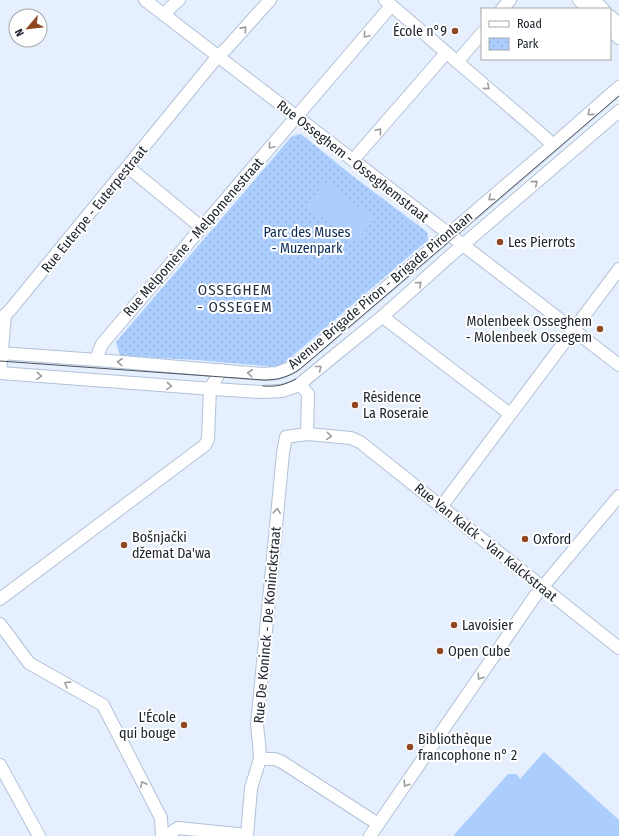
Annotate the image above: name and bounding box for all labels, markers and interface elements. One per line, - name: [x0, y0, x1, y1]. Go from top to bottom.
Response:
- north arrow: [8, 8, 48, 48]
- legend: [481, 8, 611, 60]
- text: Road: [517, 17, 542, 31]
- place label: École n°9: [393, 22, 447, 40]
- text: N: [12, 26, 27, 38]
- one-way arrow: [239, 26, 246, 33]
- marker: École n°9: [450, 26, 460, 36]
- one-way arrow: [363, 31, 370, 38]
- text: Park: [517, 37, 539, 51]
- one-way arrow: [482, 83, 490, 90]
- street label: Rue Osseghem - Osseghemstraat: [273, 97, 433, 226]
- one-way arrow: [587, 108, 594, 115]
- one-way arrow: [374, 128, 381, 135]
- one-way arrow: [268, 141, 275, 149]
- street label: Rue Euterpe - Euterpestraat: [38, 142, 151, 276]
- street label: Rue Melpomène - Melpomenestraat: [120, 154, 267, 320]
- one-way arrow: [531, 180, 538, 187]
- one-way arrow: [488, 193, 496, 200]
- street label: Avenue Brigade Piron - Brigade Pironlaan: [285, 208, 476, 373]
- park label: Parc des Muses - Muzenpark: [263, 224, 351, 257]
- place label: Les Pierrots: [508, 234, 575, 251]
- marker: Les Pierrots: [495, 237, 505, 247]
- district label: OSSEGHEM - OSSEGEM: [197, 281, 273, 316]
- one-way arrow: [414, 282, 421, 289]
- place label: Molenbeek Osseghem - Molenbeek Ossegem: [466, 313, 592, 346]
- marker: Molenbeek Osseghem - Molenbeek Ossegem: [595, 324, 605, 334]
- one-way arrow: [117, 358, 123, 367]
- one-way arrow: [315, 366, 322, 373]
- one-way arrow: [247, 369, 253, 378]
- one-way arrow: [36, 372, 42, 381]
- one-way arrow: [166, 382, 172, 391]
- place label: Résidence La Roseraie: [363, 389, 429, 422]
- marker: Résidence La Roseraie: [350, 400, 360, 410]
- one-way arrow: [326, 432, 332, 441]
- street label: Rue Van Kalck - Van Kalckstraat: [411, 480, 561, 605]
- one-way arrow: [273, 508, 282, 514]
- street label: Rue De Koninck - De Koninckstraat: [250, 526, 285, 724]
- place label: Bošnjački džemat Da'wa: [132, 529, 211, 562]
- place label: Oxford: [533, 531, 571, 548]
- marker: Oxford: [520, 534, 530, 544]
- marker: Bošnjački džemat Da'wa: [119, 540, 129, 550]
- place label: Lavoisier: [462, 617, 513, 634]
- marker: Lavoisier: [449, 620, 459, 630]
- place label: Open Cube: [448, 643, 510, 660]
- marker: Open Cube: [435, 646, 445, 656]
- one-way arrow: [477, 673, 484, 680]
- one-way arrow: [63, 682, 71, 689]
- place label: L'École qui bouge: [119, 708, 176, 742]
- marker: L'École qui bouge: [179, 720, 189, 730]
- place label: Bibliothèque francophone n° 2: [418, 731, 517, 764]
- marker: Bibliothèque francophone n° 2: [405, 742, 415, 752]
- one-way arrow: [404, 779, 411, 786]
- one-way arrow: [140, 780, 147, 788]

